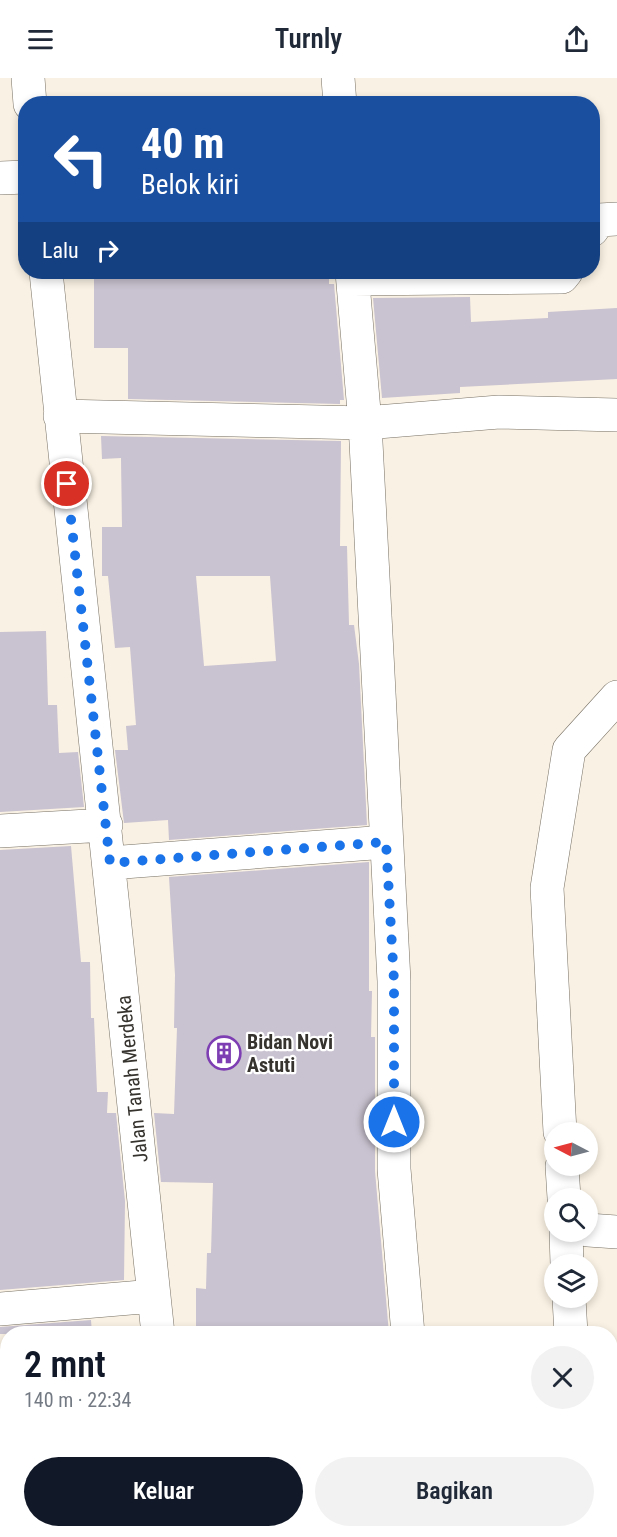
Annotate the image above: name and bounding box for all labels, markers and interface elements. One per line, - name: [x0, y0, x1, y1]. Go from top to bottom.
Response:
- icon: menu: [24, 23, 57, 56]
- text: Turnly: [275, 23, 342, 55]
- icon: share: [560, 23, 593, 56]
- text: 40 m: [141, 119, 224, 168]
- icon: left: [42, 120, 120, 198]
- text: Belok kiri: [141, 169, 239, 201]
- icon: right: [91, 234, 124, 267]
- text: Lalu: [42, 238, 79, 263]
- pin: [41, 458, 92, 509]
- icon: arrive: [50, 467, 83, 500]
- street label: Jalan Tanah Merdeka: [111, 994, 153, 1164]
- place label: Bidan Novi Astuti: [247, 1030, 333, 1077]
- building icon: Bidan Novi Astuti: [206, 1035, 242, 1071]
- position arrow: [362, 1090, 426, 1154]
- north arrow: [544, 1122, 598, 1176]
- map controls: [544, 1122, 598, 1308]
- button: search: [544, 1188, 598, 1242]
- button: layers: [544, 1254, 598, 1308]
- text: 2 mnt: [24, 1344, 106, 1386]
- button: close: [531, 1346, 594, 1409]
- text: 140 m · 22:34: [24, 1388, 131, 1412]
- button: Keluar: [24, 1457, 303, 1526]
- button: Bagikan: [315, 1457, 594, 1526]

